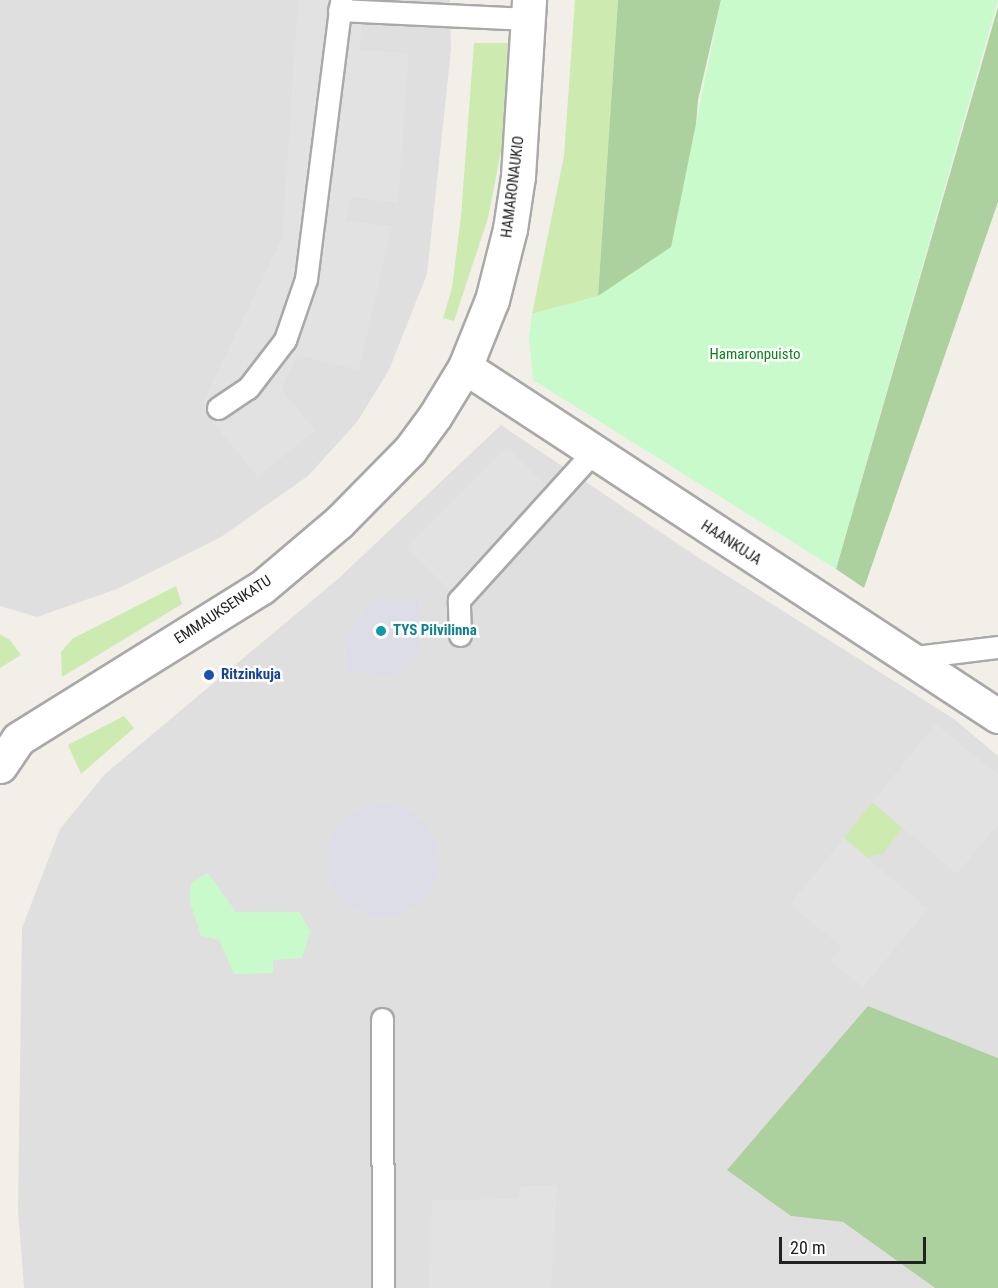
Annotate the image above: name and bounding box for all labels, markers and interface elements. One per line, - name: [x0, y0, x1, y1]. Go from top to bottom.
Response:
- street label: HAMARONAUKIO: [498, 135, 528, 239]
- park label: Hamaronpuisto: [710, 346, 800, 364]
- street label: HAANKUJA: [697, 517, 765, 569]
- street label: EMMAUKSENKATU: [171, 572, 275, 648]
- place label: TYS Pilvilinna: [393, 622, 477, 640]
- marker: TYS Pilvilinna: [374, 624, 388, 638]
- place label: Ritzinkuja: [221, 666, 281, 684]
- marker: Ritzinkuja: [202, 668, 216, 682]
- scale bar: [782, 1225, 929, 1263]
- text: 20 m: [790, 1237, 825, 1258]

